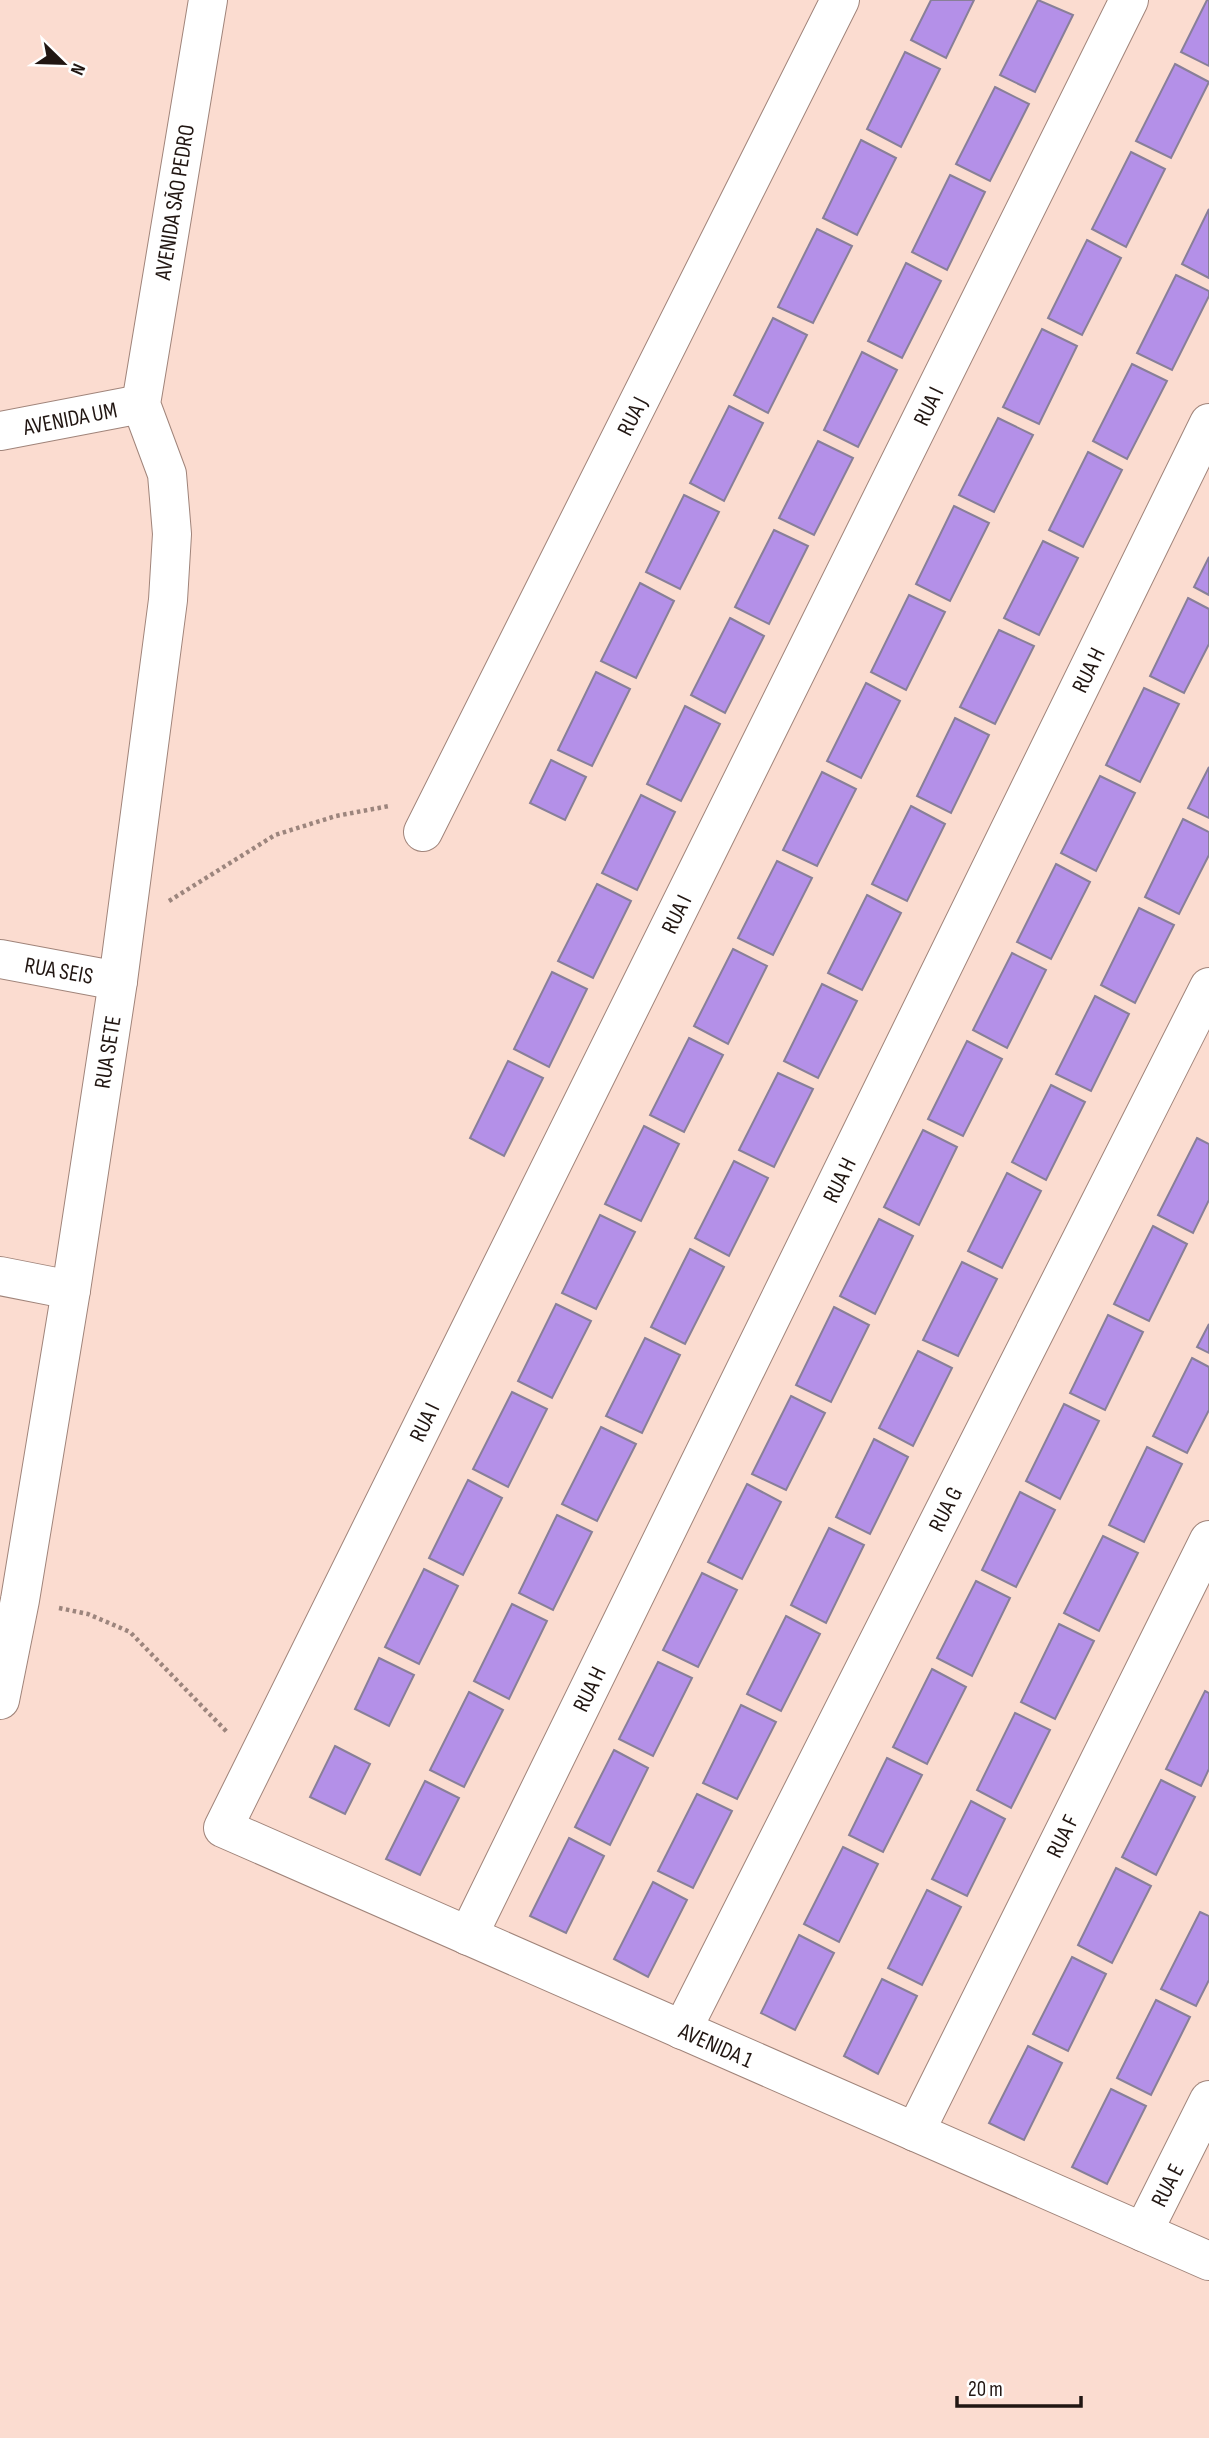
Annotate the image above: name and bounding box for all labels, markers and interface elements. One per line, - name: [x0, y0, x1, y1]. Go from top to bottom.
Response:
- north arrow: [28, 28, 98, 98]
- text: N: [65, 60, 90, 78]
- street label: AVENIDA SÃO PEDRO: [149, 123, 201, 283]
- street label: RUA I: [908, 382, 950, 430]
- street label: RUA J: [611, 392, 654, 441]
- street label: AVENIDA UM: [20, 396, 119, 442]
- street label: RUA H: [1066, 643, 1112, 698]
- street label: RUA I: [656, 890, 698, 938]
- street label: RUA SEIS: [22, 951, 95, 991]
- street label: RUA SETE: [88, 1014, 128, 1091]
- street label: RUA H: [817, 1153, 863, 1208]
- street label: RUA I: [404, 1398, 446, 1446]
- street label: RUA G: [923, 1482, 969, 1537]
- street label: RUA H: [567, 1662, 613, 1717]
- street label: RUA F: [1041, 1810, 1085, 1862]
- street label: AVENIDA 1: [673, 2017, 757, 2075]
- street label: RUA E: [1145, 2159, 1191, 2212]
- scale bar: [957, 2364, 1081, 2408]
- text: 20 m: [968, 2377, 1003, 2402]

